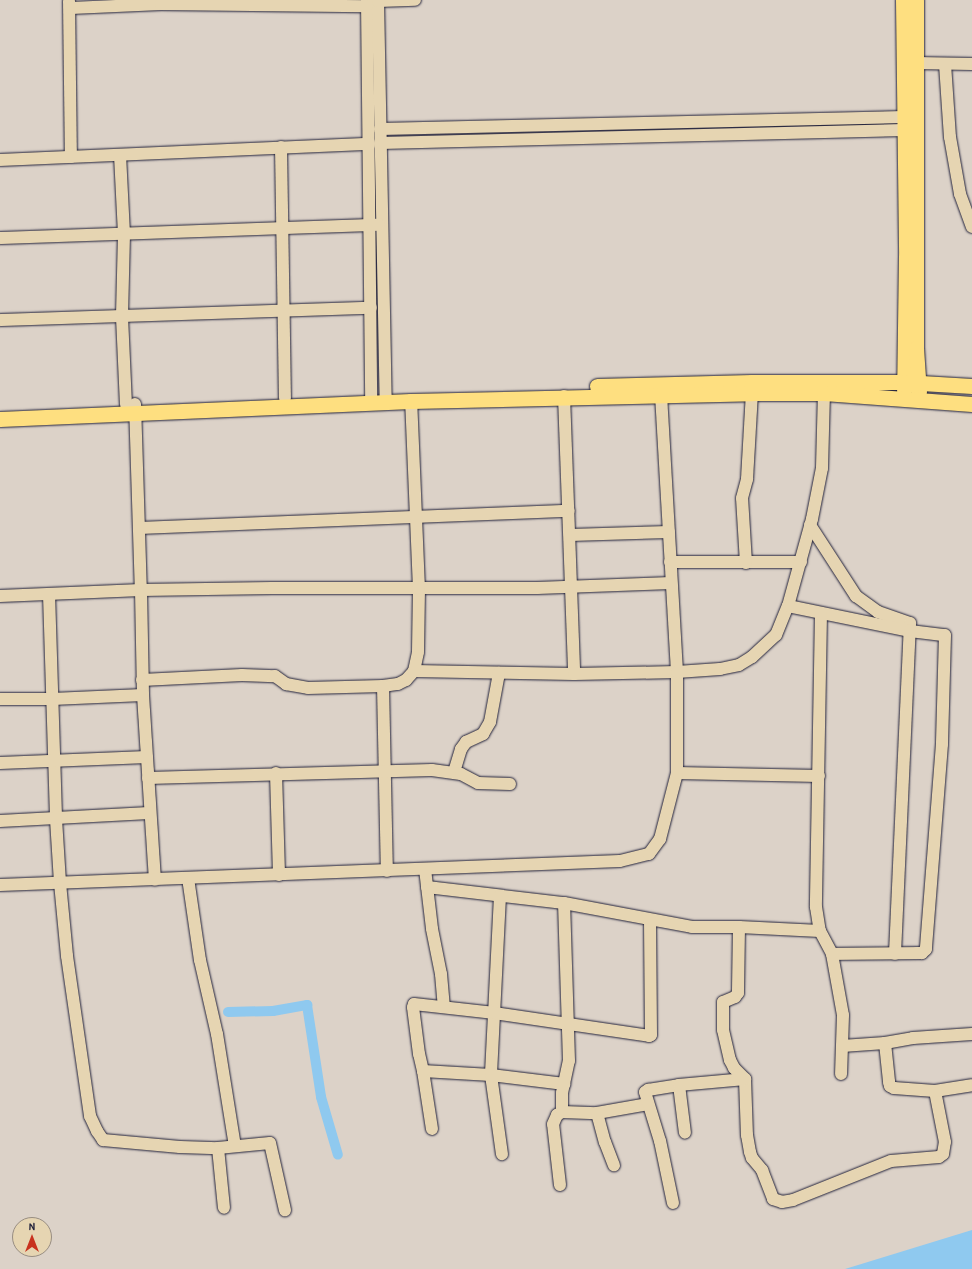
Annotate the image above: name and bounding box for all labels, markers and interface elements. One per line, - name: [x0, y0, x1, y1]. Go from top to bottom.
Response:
- north arrow: [12, 1217, 52, 1257]
- text: N: [29, 1219, 35, 1233]

